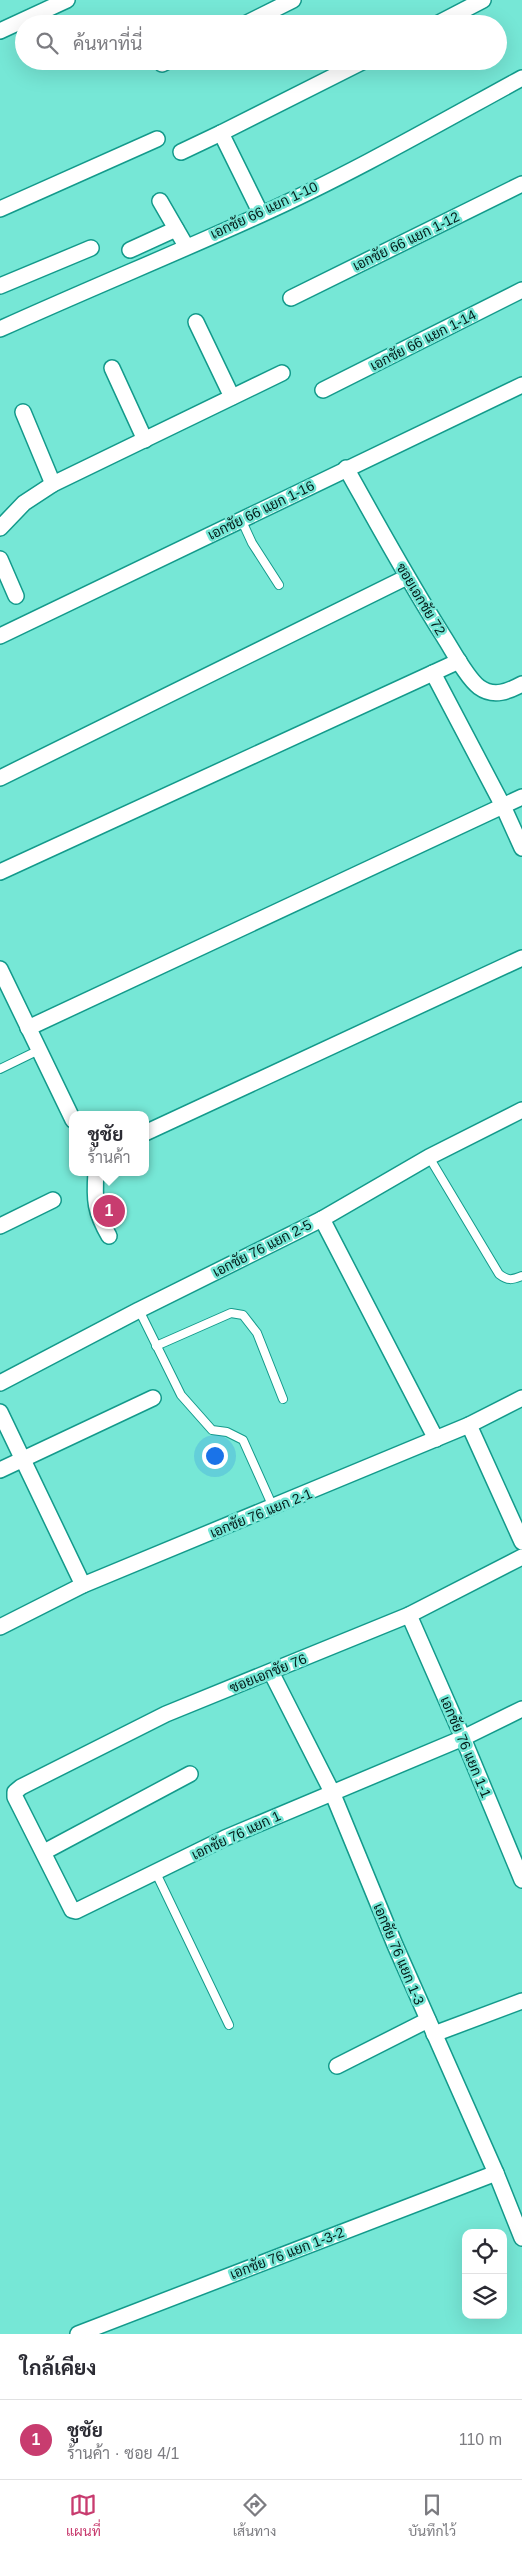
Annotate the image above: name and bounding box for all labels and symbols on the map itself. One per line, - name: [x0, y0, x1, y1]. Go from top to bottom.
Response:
- street label: เอกชัย 66 แยก 1-10: [208, 178, 320, 242]
- street label: เอกชัย 66 แยก 1-12: [350, 208, 462, 274]
- street label: เอกชัย 66 แยก 1-14: [367, 306, 479, 374]
- street label: เอกชัย 66 แยก 1-16: [205, 477, 317, 543]
- street label: ซอยเอกชัย 72: [393, 560, 449, 638]
- pin: 1: [93, 1192, 125, 1230]
- street label: เอกชัย 76 แยก 2-5: [210, 1216, 314, 1280]
- your location: [202, 1443, 228, 1469]
- street label: เอกชัย 76 แยก 2-1: [208, 1485, 315, 1541]
- street label: ซอยเอกชัย 76: [227, 1650, 309, 1696]
- street label: เอกชัย 76 แยก 1-1: [437, 1694, 495, 1800]
- street label: เอกชัย 76 แยก 1: [189, 1807, 283, 1863]
- street label: เอกชัย 76 แยก 1-3: [370, 1901, 428, 2007]
- street label: เอกชัย 76 แยก 1-3-2: [228, 2224, 347, 2282]

